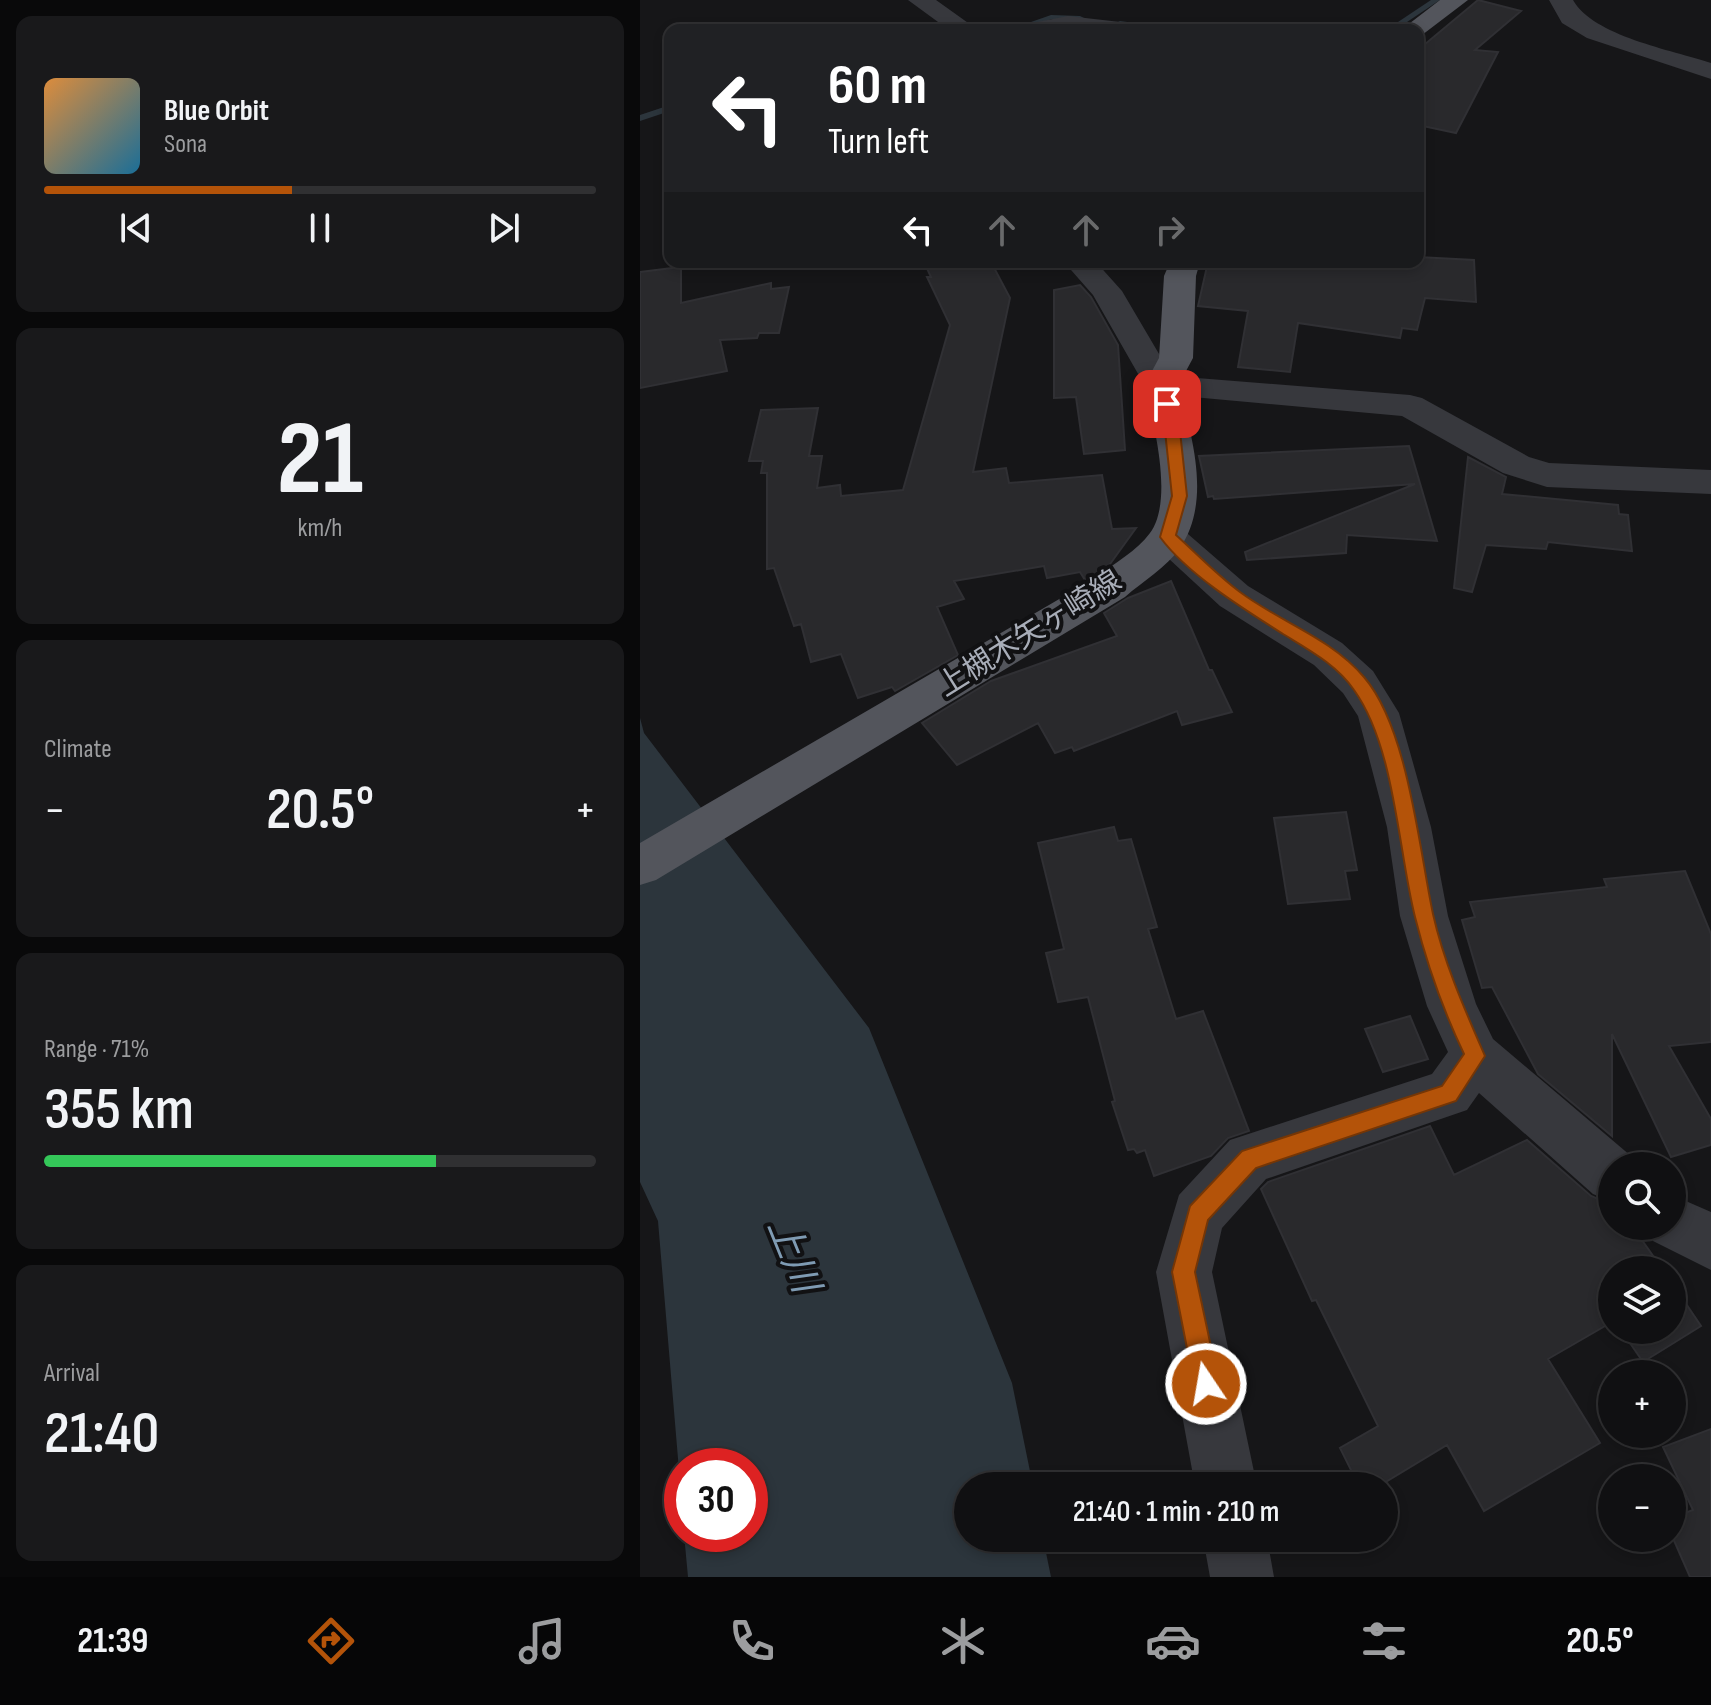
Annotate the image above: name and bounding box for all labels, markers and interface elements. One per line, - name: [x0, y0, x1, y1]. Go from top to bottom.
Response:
- text: 60 m: [828, 53, 927, 120]
- icon: left: [696, 56, 800, 160]
- text: Blue Orbit: [164, 93, 269, 129]
- text: Turn left: [828, 121, 929, 164]
- text: Sona: [164, 129, 207, 160]
- icon: previous: [114, 206, 158, 250]
- icon: pause: [298, 206, 342, 250]
- icon: next: [482, 206, 526, 250]
- icon: left: [896, 208, 940, 252]
- icon: ahead: [980, 208, 1024, 252]
- icon: ahead: [1064, 208, 1108, 252]
- icon: right: [1148, 208, 1192, 252]
- pin: [1133, 370, 1201, 438]
- icon: arrive: [1145, 382, 1189, 426]
- text: 21: [277, 398, 363, 523]
- text: km/h: [298, 513, 342, 544]
- street label: 上槻木矢ヶ崎線: [931, 563, 1128, 705]
- text: Climate: [44, 734, 112, 765]
- text: 20.5°: [266, 774, 374, 846]
- text: −: [44, 784, 66, 837]
- text: +: [574, 784, 596, 837]
- text: Range · 71%: [44, 1034, 149, 1065]
- text: 355 km: [44, 1074, 194, 1146]
- map controls: [1598, 1152, 1686, 1552]
- button: search: [1598, 1152, 1686, 1240]
- water label: 上川: [758, 1212, 829, 1303]
- button: layers: [1598, 1256, 1686, 1344]
- position arrow: [1164, 1342, 1248, 1426]
- text: Arrival: [44, 1358, 100, 1389]
- button: +: [1598, 1360, 1686, 1448]
- text: 21:40: [44, 1398, 159, 1470]
- speed limit sign: 30: [664, 1448, 768, 1552]
- button: −: [1598, 1464, 1686, 1552]
- text: 21:40 · 1 min · 210 m: [1073, 1494, 1279, 1530]
- icon: directions: [303, 1613, 359, 1669]
- icon: music: [514, 1613, 570, 1669]
- icon: phone: [724, 1613, 780, 1669]
- icon: climate: [935, 1613, 991, 1669]
- icon: car: [1145, 1613, 1201, 1669]
- icon: filters: [1356, 1613, 1412, 1669]
- text: 21:39: [77, 1620, 148, 1663]
- text: 20.5°: [1566, 1620, 1634, 1663]

